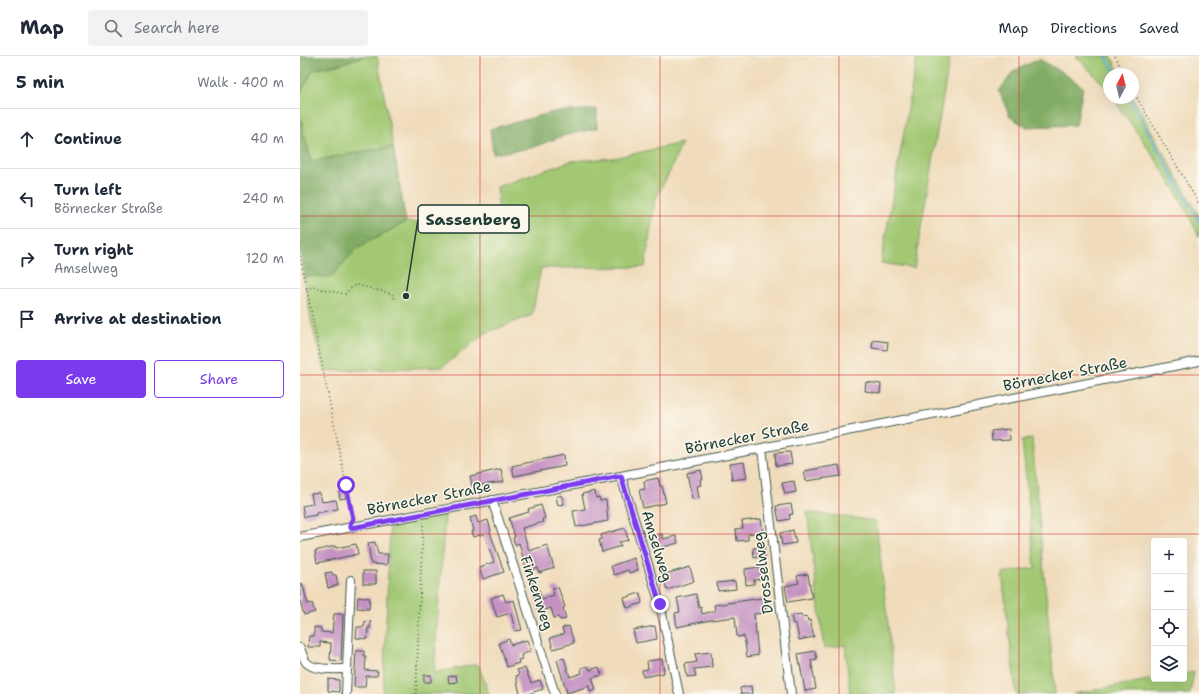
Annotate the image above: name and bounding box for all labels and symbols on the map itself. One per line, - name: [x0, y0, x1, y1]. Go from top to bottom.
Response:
- north arrow: [1103, 68, 1139, 104]
- callout: Sassenberg: [418, 205, 529, 233]
- text: Sassenberg: [425, 209, 521, 230]
- street label: Börnecker Straße: [1001, 352, 1129, 396]
- street label: Börnecker Straße: [683, 415, 811, 459]
- route start: [337, 476, 355, 494]
- street label: Börnecker Straße: [365, 476, 493, 520]
- street label: Amselweg: [637, 508, 677, 584]
- street label: Drosselweg: [748, 531, 778, 615]
- street label: Finkenweg: [516, 553, 558, 633]
- route end: [651, 595, 669, 613]

